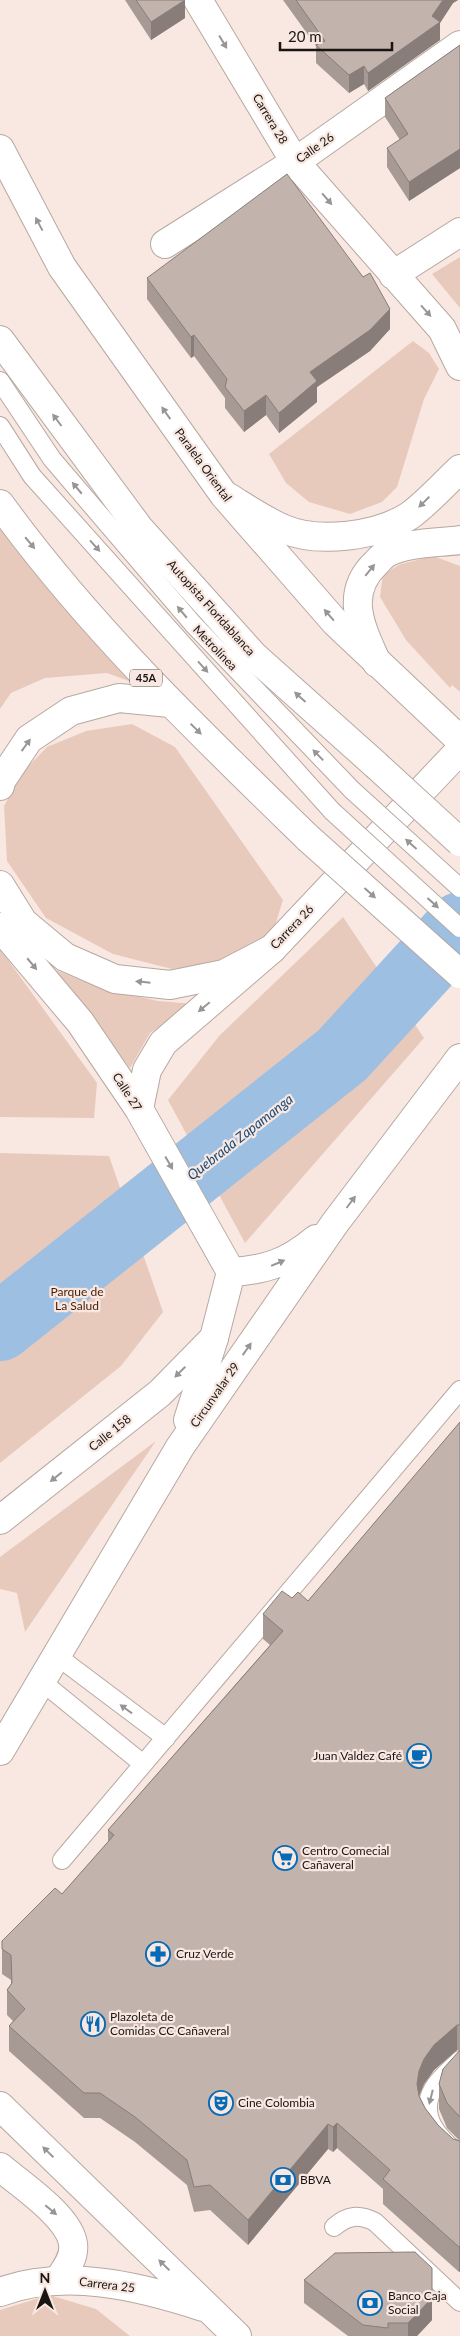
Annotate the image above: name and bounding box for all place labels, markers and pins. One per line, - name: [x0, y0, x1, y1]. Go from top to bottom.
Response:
- cafe icon: Juan Valdez Café: [406, 1743, 432, 1769]
- place label: Juan Valdez Café: [313, 1748, 402, 1763]
- place label: Centro Comecial Cañaveral: [302, 1843, 389, 1872]
- supermarket icon: Centro Comecial Cañaveral: [272, 1845, 298, 1871]
- pharmacy icon: Cruz Verde: [145, 1941, 171, 1967]
- place label: Cruz Verde: [176, 1946, 234, 1961]
- place label: Plazoleta de Comidas CC Cañaveral: [110, 2009, 229, 2038]
- restaurant icon: Plazoleta de Comidas CC Cañaveral: [80, 2011, 106, 2037]
- theatre icon: Cine Colombia: [208, 2090, 234, 2116]
- place label: Cine Colombia: [238, 2095, 315, 2110]
- bank icon: BBVA: [270, 2167, 296, 2193]
- place label: BBVA: [300, 2172, 332, 2187]
- place label: Banco Caja Social: [388, 2288, 447, 2317]
- bank icon: Banco Caja Social: [357, 2290, 383, 2316]

